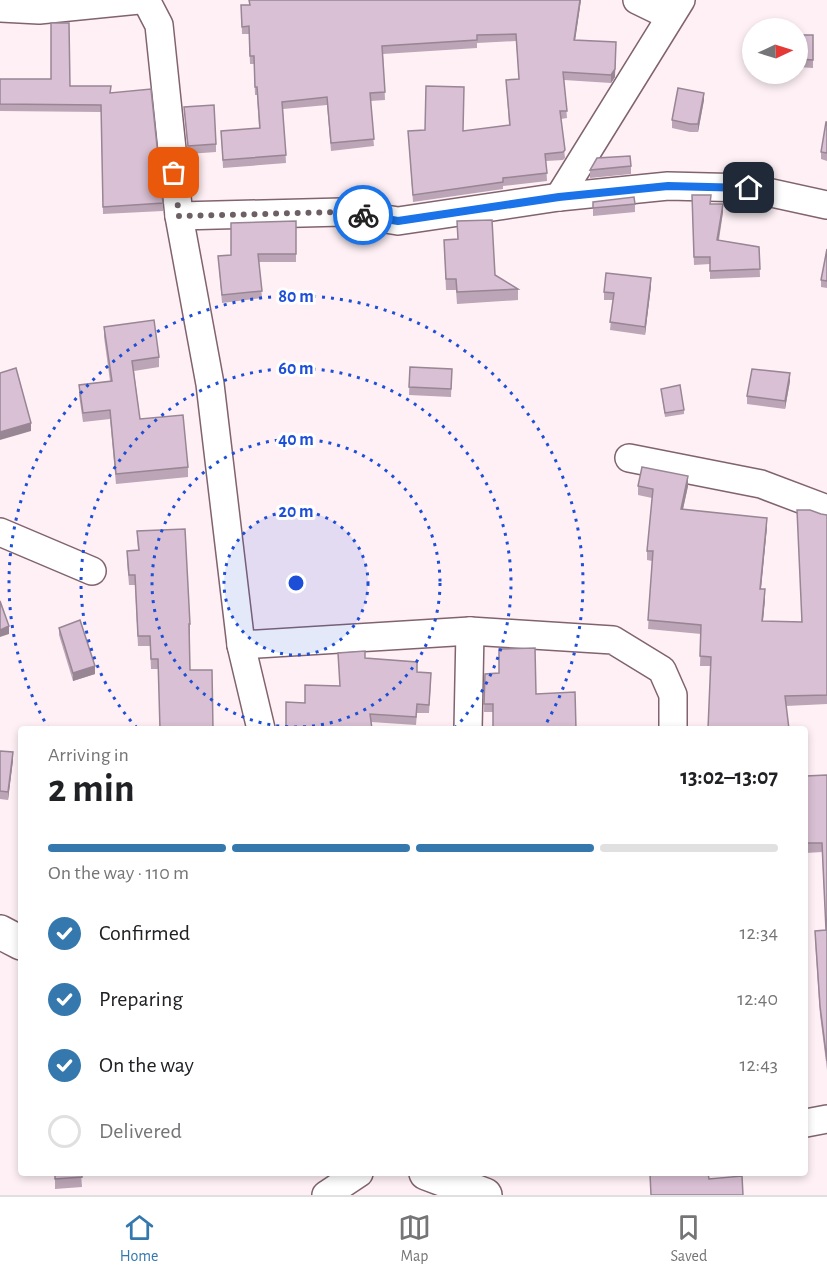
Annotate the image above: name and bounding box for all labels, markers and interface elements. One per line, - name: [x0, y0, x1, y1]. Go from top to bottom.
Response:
- north arrow: [742, 18, 808, 84]
- map controls: [742, 18, 808, 84]
- pin: [148, 147, 199, 198]
- icon: bag: [157, 156, 190, 189]
- pin: [723, 162, 774, 213]
- icon: home: [732, 171, 765, 204]
- courier: [333, 185, 393, 245]
- icon: bike: [347, 199, 380, 232]
- text: 80 m: [278, 288, 314, 306]
- text: 60 m: [278, 360, 314, 378]
- text: 40 m: [278, 431, 314, 449]
- text: 20 m: [278, 503, 314, 521]
- centre of rings: [286, 573, 306, 593]
- text: Arriving in: [48, 745, 129, 765]
- text: 13:02–13:07: [680, 766, 778, 788]
- text: 2 min: [48, 770, 135, 809]
- text: On the way · 110 m: [48, 863, 189, 883]
- icon: check: [48, 917, 81, 950]
- text: Confirmed: [99, 922, 190, 944]
- text: 12:34: [740, 923, 778, 943]
- icon: check: [48, 983, 81, 1016]
- text: Preparing: [99, 988, 183, 1010]
- text: 12:40: [737, 989, 778, 1009]
- icon: check: [48, 1049, 81, 1082]
- text: On the way: [99, 1054, 194, 1076]
- text: 12:43: [740, 1055, 778, 1075]
- text: Delivered: [99, 1120, 182, 1142]
- tab: Home: [120, 1211, 158, 1266]
- tab: Map: [398, 1211, 431, 1266]
- tab: Saved: [671, 1211, 707, 1266]

